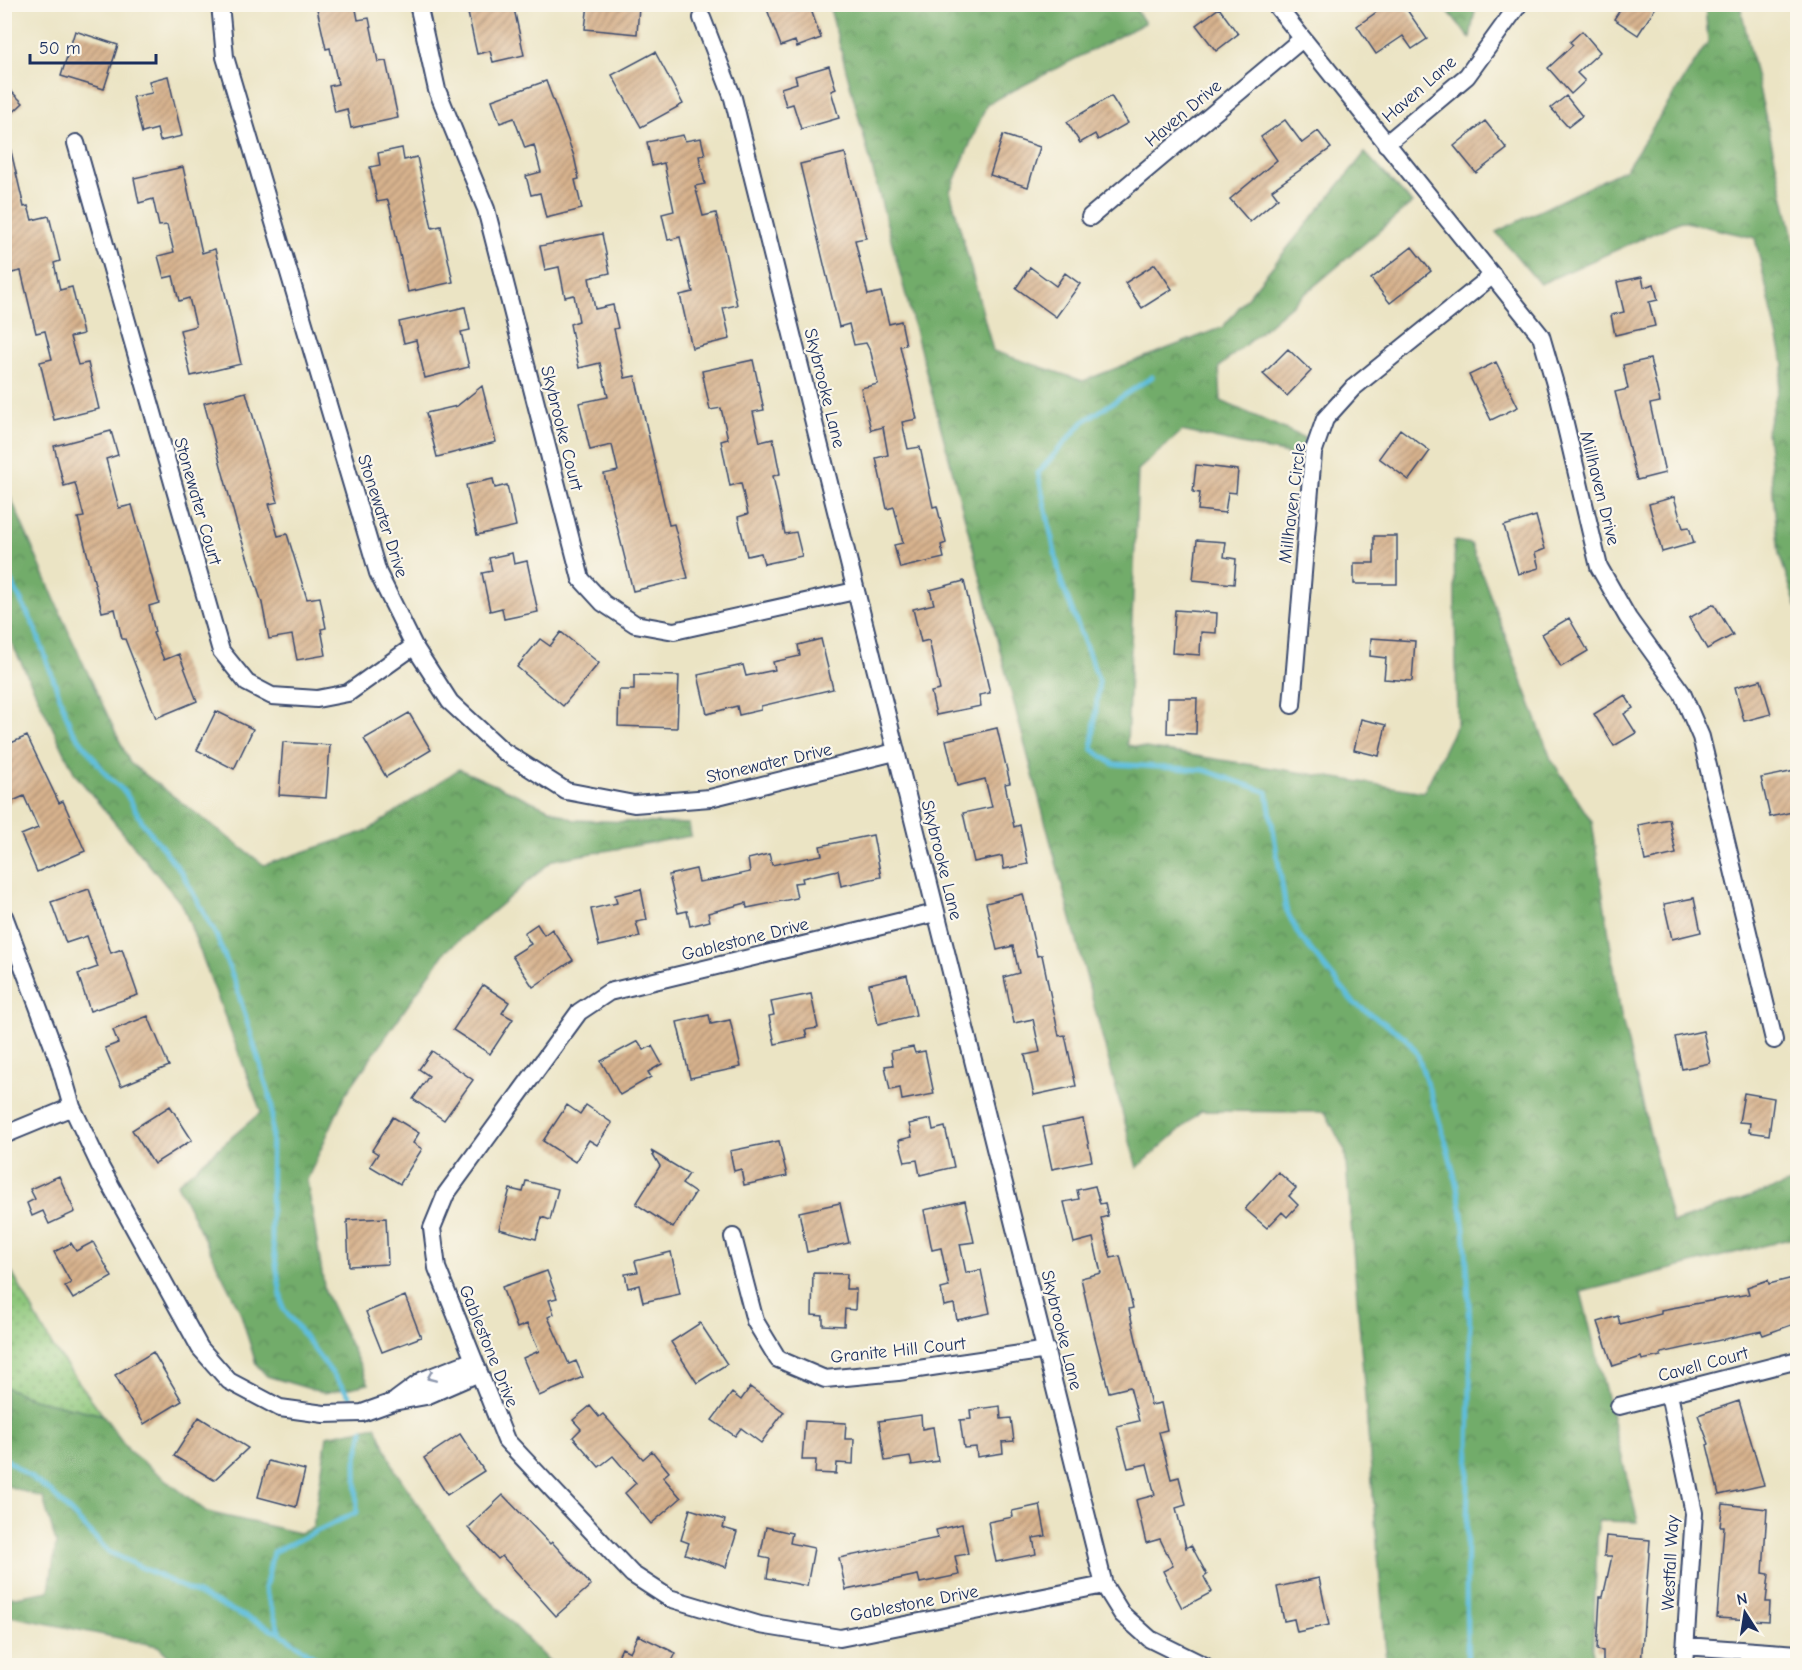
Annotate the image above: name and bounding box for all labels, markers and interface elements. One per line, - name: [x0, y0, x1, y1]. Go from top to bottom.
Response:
- scale bar: [30, 27, 156, 65]
- text: 50 m: [39, 38, 81, 59]
- street label: Haven Lane: [1378, 51, 1461, 127]
- street label: Haven Drive: [1141, 75, 1226, 151]
- street label: Skybrooke Lane: [800, 326, 850, 450]
- street label: Skybrooke Court: [536, 364, 587, 493]
- street label: Millhaven Drive: [1575, 429, 1624, 547]
- street label: Stonewater Court: [169, 435, 226, 568]
- street label: Millhaven Circle: [1275, 441, 1310, 565]
- street label: Stonewater Drive: [353, 452, 412, 580]
- street label: Stonewater Drive: [704, 739, 834, 788]
- street label: Skybrooke Lane: [917, 798, 967, 922]
- street label: Gablestone Drive: [679, 914, 811, 965]
- street label: Skybrooke Lane: [1037, 1268, 1087, 1392]
- street label: Gablestone Drive: [454, 1282, 523, 1410]
- street label: Granite Hill Court: [829, 1333, 967, 1368]
- street label: Cavell Court: [1656, 1342, 1751, 1387]
- one-way arrow: [427, 1370, 438, 1382]
- street label: Westfall Way: [1658, 1514, 1684, 1611]
- street label: Gablestone Drive: [848, 1581, 980, 1626]
- north arrow: [1715, 1583, 1775, 1643]
- text: N: [1735, 1589, 1749, 1609]

